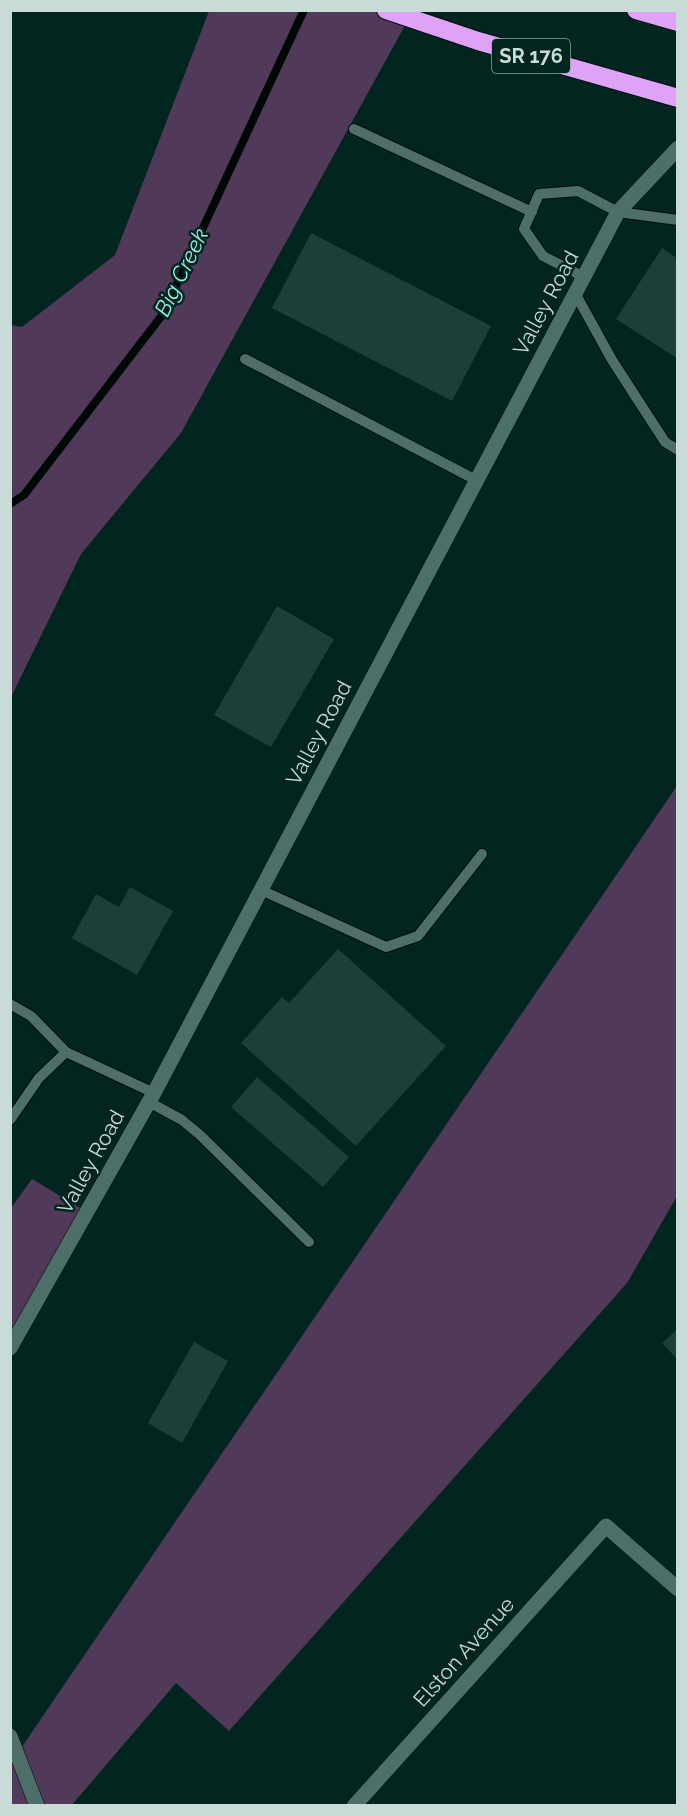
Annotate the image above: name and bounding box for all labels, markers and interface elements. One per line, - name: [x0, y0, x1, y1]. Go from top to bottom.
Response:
- road number: SR 176: [492, 39, 570, 73]
- water label: Big Creek: [149, 224, 213, 320]
- street label: Valley Road: [508, 246, 583, 359]
- street label: Valley Road: [281, 676, 356, 789]
- street label: Valley Road: [52, 1106, 129, 1218]
- street label: Elston Avenue: [408, 1592, 519, 1712]

